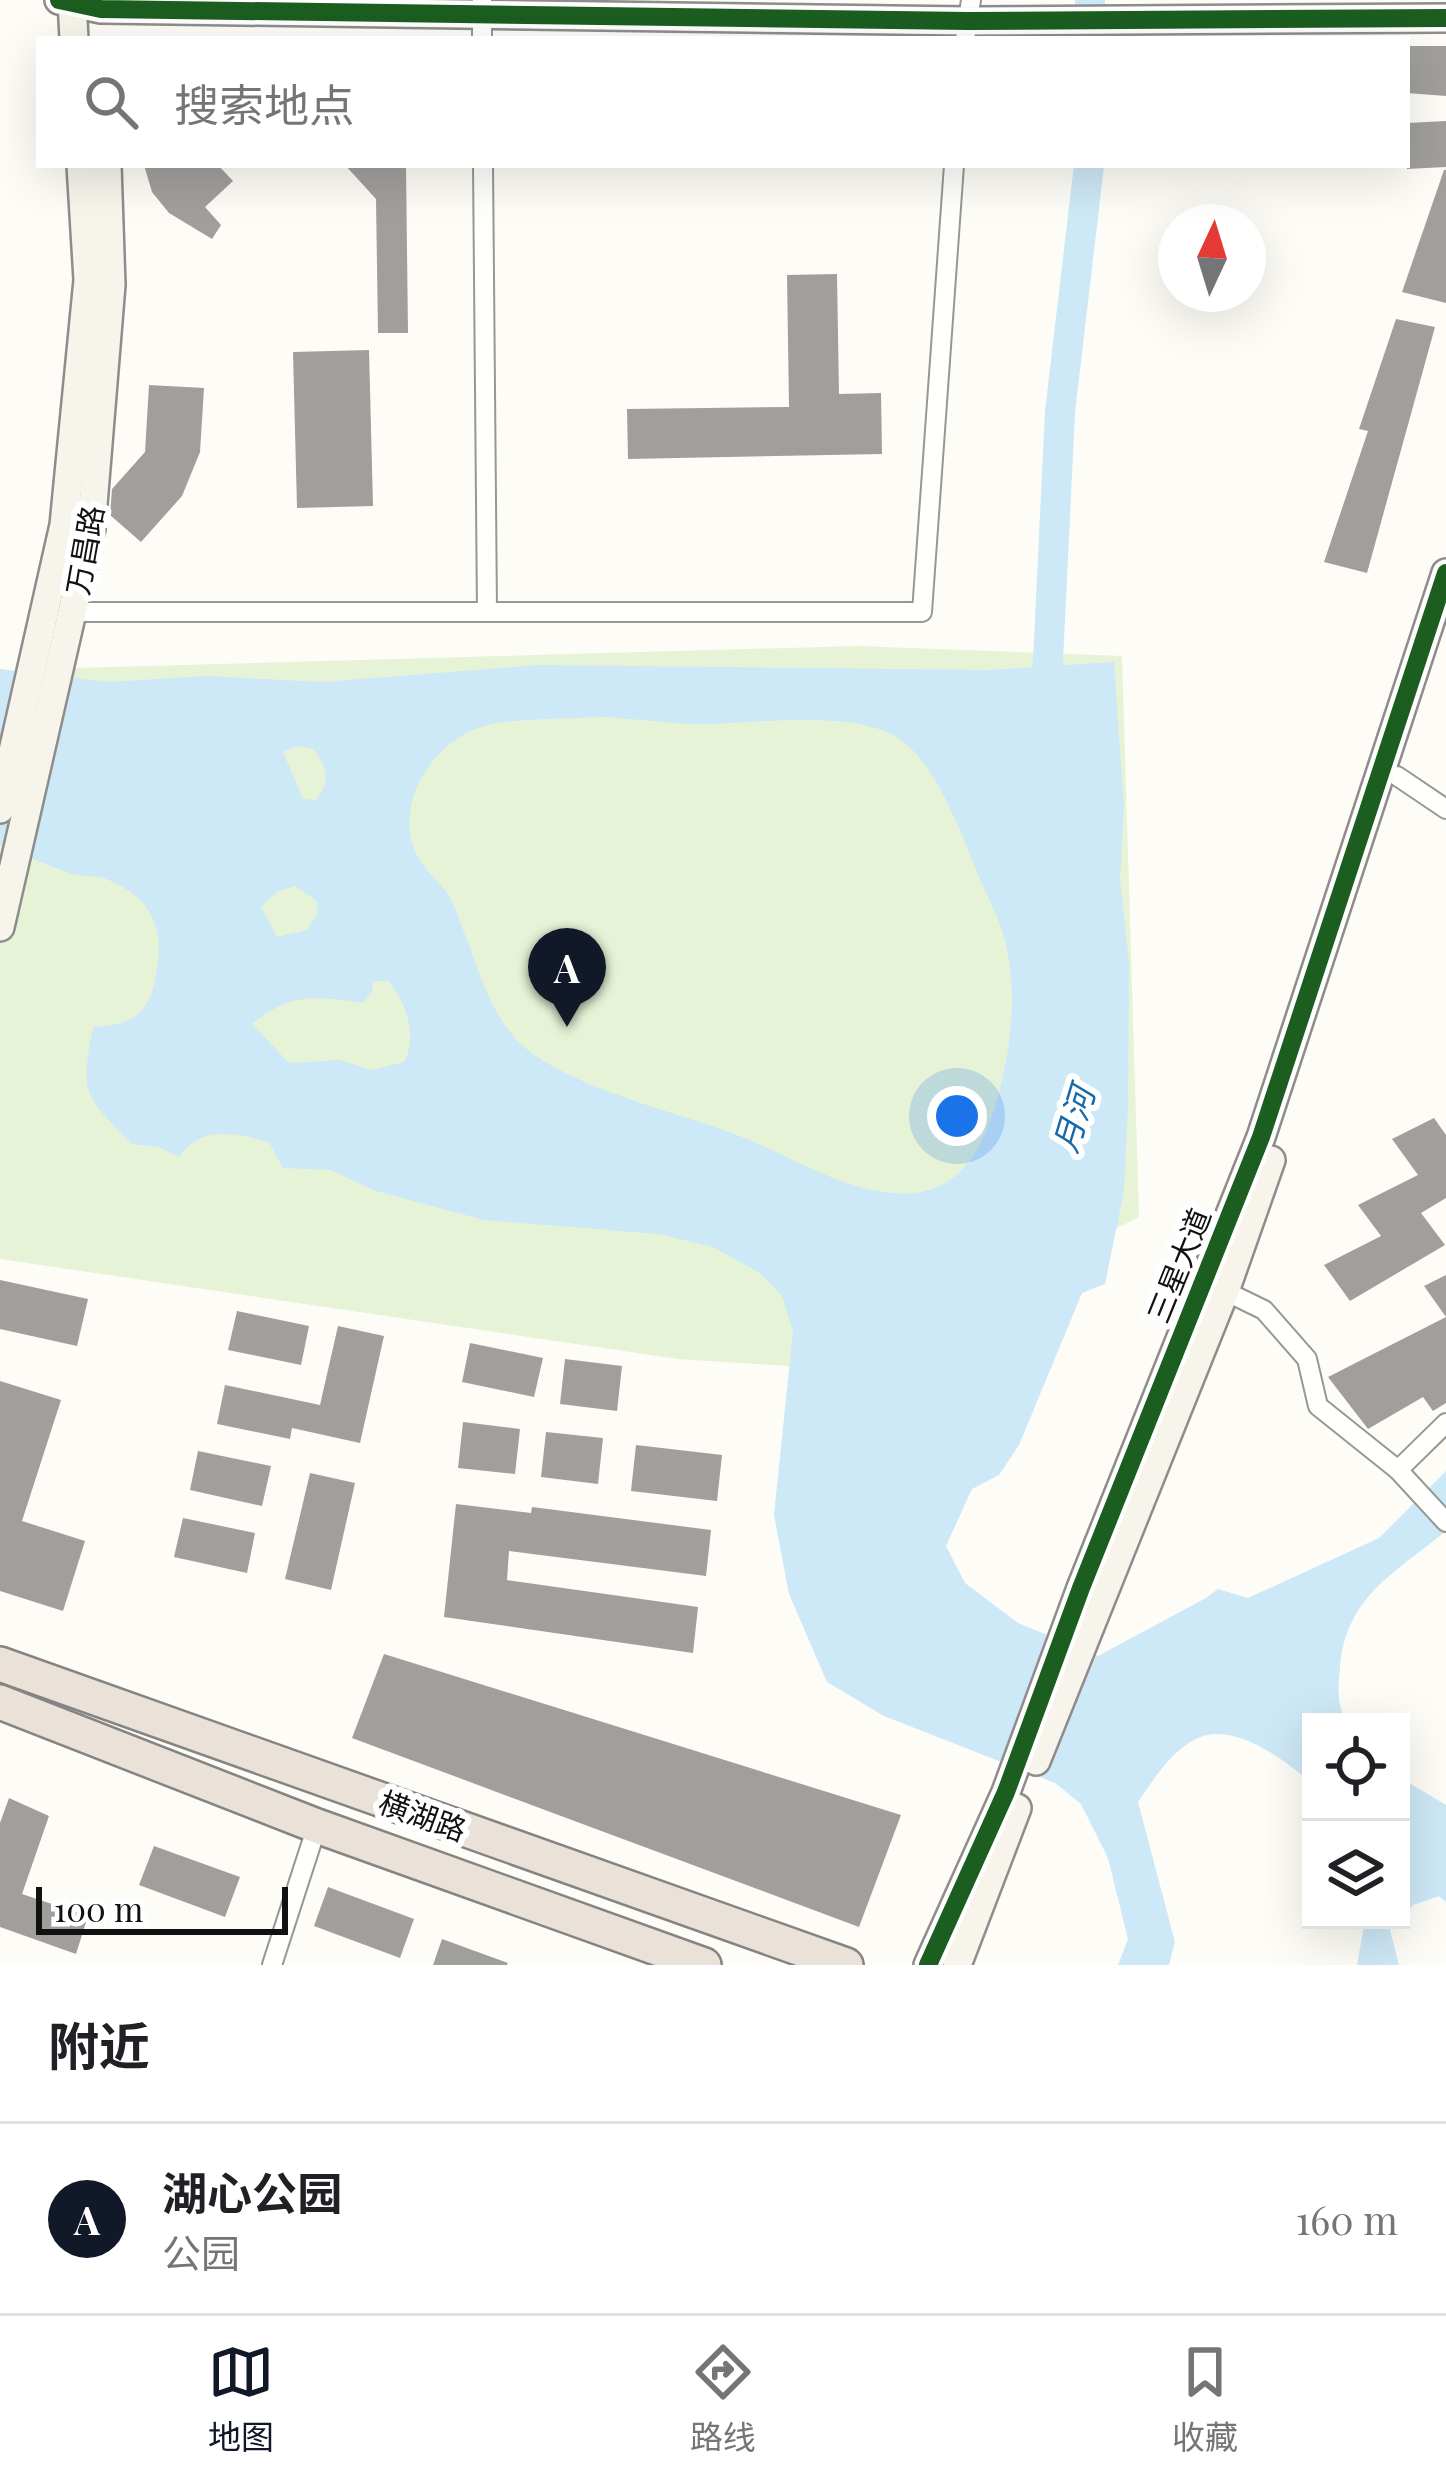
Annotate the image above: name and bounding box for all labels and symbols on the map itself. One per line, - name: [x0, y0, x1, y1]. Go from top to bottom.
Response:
- north arrow: [1158, 204, 1266, 312]
- street label: 万昌路: [56, 502, 112, 598]
- pin: A: [528, 928, 606, 1027]
- water label: 月河: [1041, 1075, 1104, 1157]
- your location: [927, 1086, 987, 1146]
- street label: 三星大道: [1137, 1202, 1219, 1328]
- street label: 横湖路: [374, 1781, 472, 1849]
- scale bar: [36, 1881, 288, 1934]

